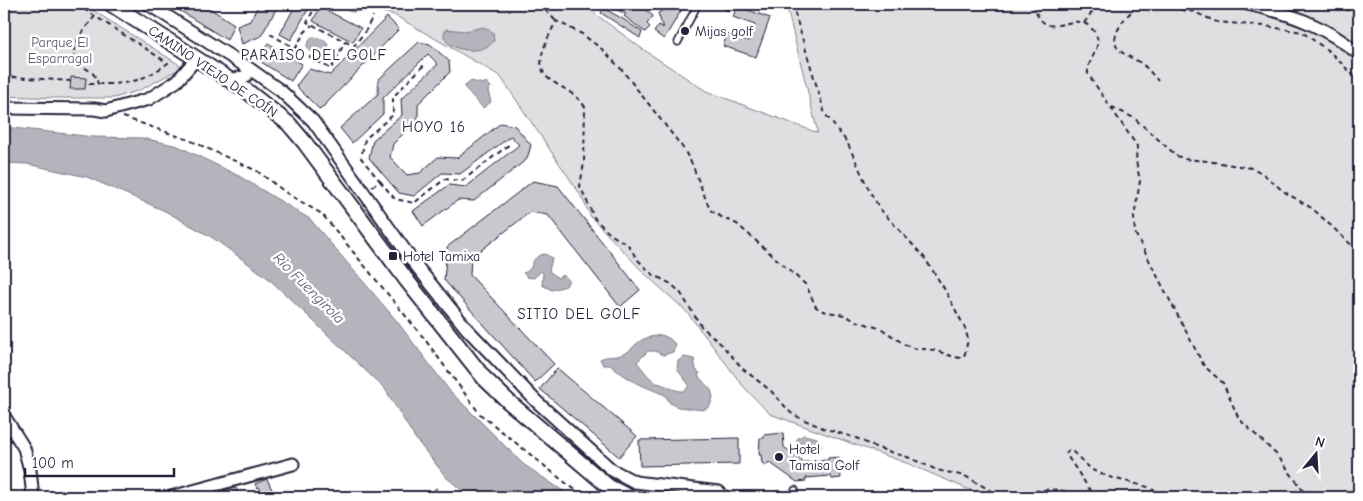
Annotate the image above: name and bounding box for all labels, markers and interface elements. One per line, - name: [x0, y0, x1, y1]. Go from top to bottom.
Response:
- street label: CAMINO VIEJO DE COÍN: [145, 22, 281, 121]
- place label: Mijas golf: [695, 23, 754, 40]
- marker: Mijas golf: [679, 25, 691, 37]
- park label: Parque El Esparragal: [28, 34, 92, 67]
- district label: PARAISO DEL GOLF: [241, 46, 387, 64]
- district label: HOYO 16: [402, 118, 466, 136]
- place label: Hotel Tamixa: [403, 248, 480, 265]
- water label: Rio Fuengirola: [270, 249, 349, 328]
- marker: Hotel Tamixa: [387, 250, 399, 262]
- district label: SITIO DEL GOLF: [517, 305, 641, 323]
- north arrow: [1290, 428, 1340, 478]
- text: N: [1313, 433, 1327, 452]
- place label: Hotel Tamisa Golf: [789, 441, 860, 474]
- scale bar: [25, 446, 174, 478]
- marker: Hotel Tamisa Golf: [773, 451, 785, 463]
- text: 100 m: [32, 454, 74, 472]

